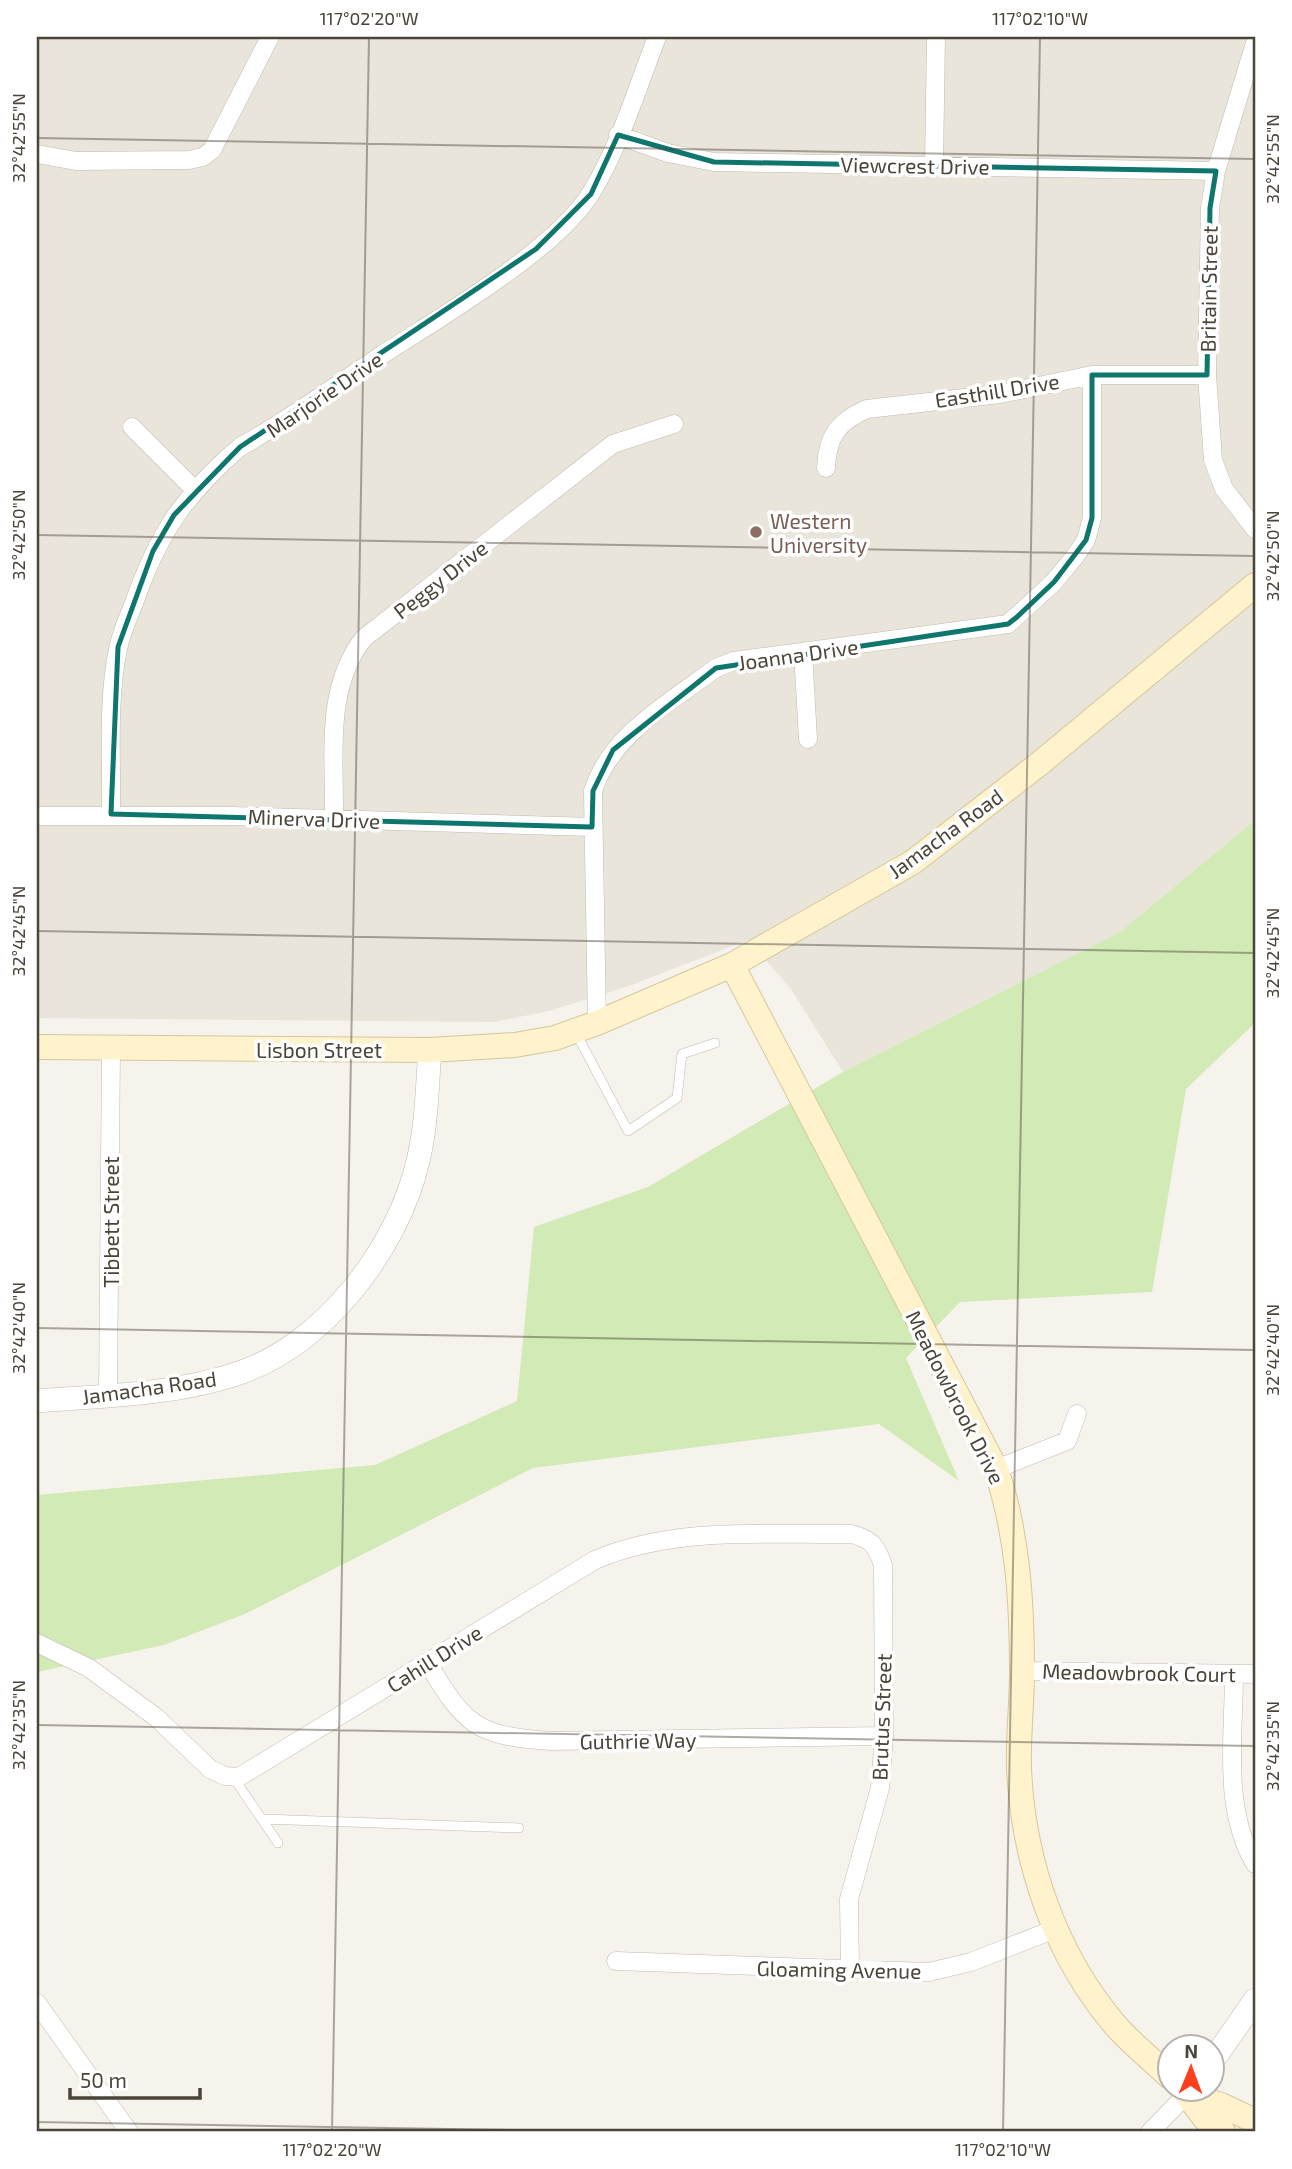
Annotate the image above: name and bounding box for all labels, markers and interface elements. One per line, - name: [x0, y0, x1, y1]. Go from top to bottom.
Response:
- text: 117°02'20"W: [319, 7, 419, 29]
- text: 117°02'10"W: [992, 7, 1088, 29]
- text: 32°42'55"N: [7, 93, 29, 183]
- text: 32°42'55"N: [1261, 114, 1283, 204]
- street label: Viewcrest Drive: [840, 151, 990, 179]
- street label: Britain Street: [1194, 225, 1222, 353]
- street label: Marjorie Drive: [261, 346, 388, 443]
- street label: Easthill Drive: [933, 368, 1061, 412]
- text: 32°42'50"N: [7, 489, 29, 581]
- place label: Western University: [770, 508, 867, 557]
- text: 32°42'50"N: [1261, 510, 1283, 602]
- marker: Western University: [748, 524, 764, 540]
- street label: Peggy Drive: [388, 535, 492, 623]
- street label: Joanna Drive: [736, 633, 860, 675]
- street label: Jamacha Road: [883, 783, 1007, 883]
- street label: Minerva Drive: [247, 803, 381, 833]
- text: 32°42'45"N: [7, 885, 29, 977]
- text: 32°42'45"N: [1261, 907, 1283, 999]
- street label: Lisbon Street: [256, 1037, 382, 1062]
- street label: Tibbett Street: [98, 1156, 123, 1288]
- text: 32°42'40"N: [7, 1282, 29, 1374]
- text: 32°42'40"N: [1261, 1304, 1283, 1396]
- street label: Meadowbrook Drive: [901, 1306, 1011, 1488]
- street label: Jamacha Road: [80, 1365, 218, 1409]
- street label: Cahill Drive: [382, 1619, 486, 1697]
- street label: Brutus Street: [866, 1653, 896, 1781]
- street label: Meadowbrook Court: [1042, 1658, 1236, 1686]
- text: 32°42'35"N: [7, 1680, 29, 1770]
- text: 32°42'35"N: [1261, 1701, 1283, 1791]
- street label: Guthrie Way: [579, 1726, 697, 1754]
- street label: Gloaming Avenue: [756, 1955, 922, 1983]
- north arrow: [1156, 2032, 1226, 2102]
- text: N: [1184, 2039, 1198, 2062]
- scale bar: [70, 2057, 200, 2101]
- text: 50 m: [80, 2067, 127, 2092]
- text: 117°02'20"W: [282, 2138, 382, 2160]
- text: 117°02'10"W: [955, 2138, 1051, 2160]

